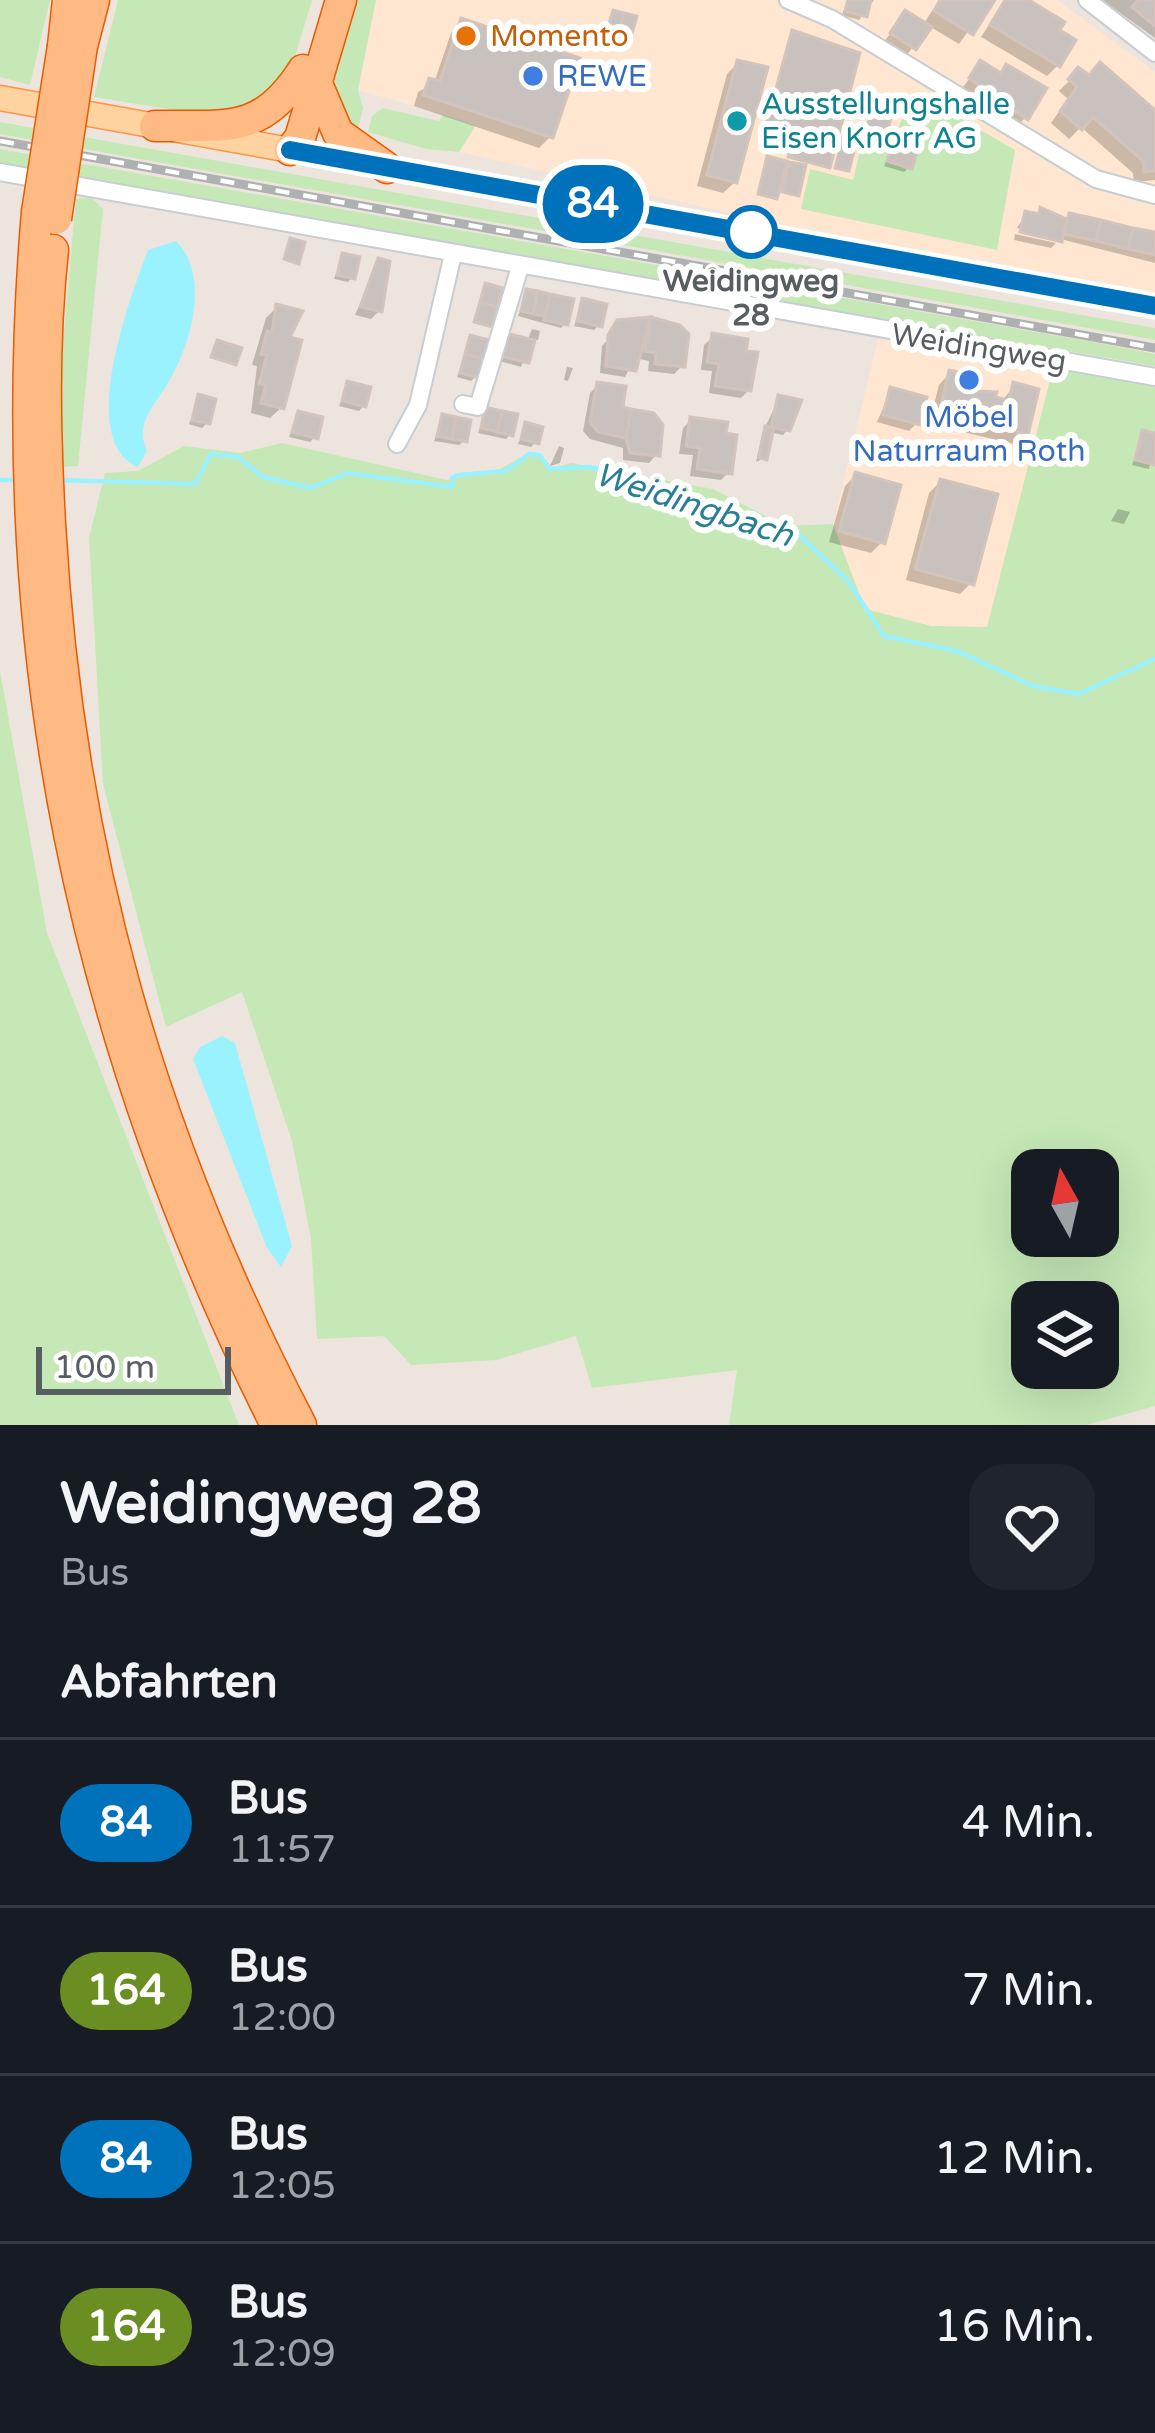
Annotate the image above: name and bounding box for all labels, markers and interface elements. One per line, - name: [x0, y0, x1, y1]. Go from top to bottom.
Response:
- place label: Momento: [490, 18, 629, 55]
- marker: Momento: [453, 23, 479, 49]
- place label: REWE: [557, 58, 647, 95]
- marker: REWE: [520, 63, 546, 89]
- place label: Ausstellungshalle Eisen Knorr AG: [761, 86, 1010, 157]
- marker: Ausstellungshalle Eisen Knorr AG: [724, 108, 750, 134]
- line badge: 84: [539, 165, 647, 243]
- text: 84: [567, 178, 619, 229]
- marker: Weidingweg 28: [726, 207, 776, 257]
- place label: Weidingweg 28: [663, 263, 839, 334]
- street label: Weidingweg: [889, 316, 1069, 380]
- marker: Möbel Naturraum Roth: [956, 367, 982, 393]
- place label: Möbel Naturraum Roth: [853, 399, 1085, 470]
- water label: Weidingbach: [590, 455, 799, 556]
- north arrow: [1011, 1149, 1119, 1257]
- map controls: [1011, 1149, 1119, 1389]
- button: layers: [1011, 1281, 1119, 1389]
- scale bar: [36, 1341, 231, 1394]
- text: 100 m: [54, 1348, 155, 1387]
- button: heart: [969, 1464, 1095, 1590]
- text: Weidingweg 28: [60, 1470, 482, 1538]
- text: Bus: [60, 1549, 129, 1596]
- text: Abfahrten: [60, 1656, 278, 1710]
- text: Bus: [228, 1772, 308, 1826]
- text: 4 Min.: [962, 1796, 1095, 1850]
- text: 84: [100, 1797, 152, 1848]
- text: 11:57: [228, 1826, 336, 1873]
- text: Bus: [228, 1940, 308, 1994]
- text: 7 Min.: [962, 1964, 1095, 2018]
- text: 164: [86, 1965, 166, 2016]
- text: 12:00: [228, 1994, 336, 2041]
- text: Bus: [228, 2108, 308, 2162]
- text: 12 Min.: [933, 2132, 1095, 2186]
- text: 84: [100, 2133, 152, 2184]
- text: 12:05: [228, 2162, 336, 2209]
- text: Bus: [228, 2276, 308, 2330]
- text: 16 Min.: [933, 2300, 1095, 2354]
- text: 164: [86, 2301, 166, 2352]
- text: 12:09: [228, 2330, 336, 2377]

